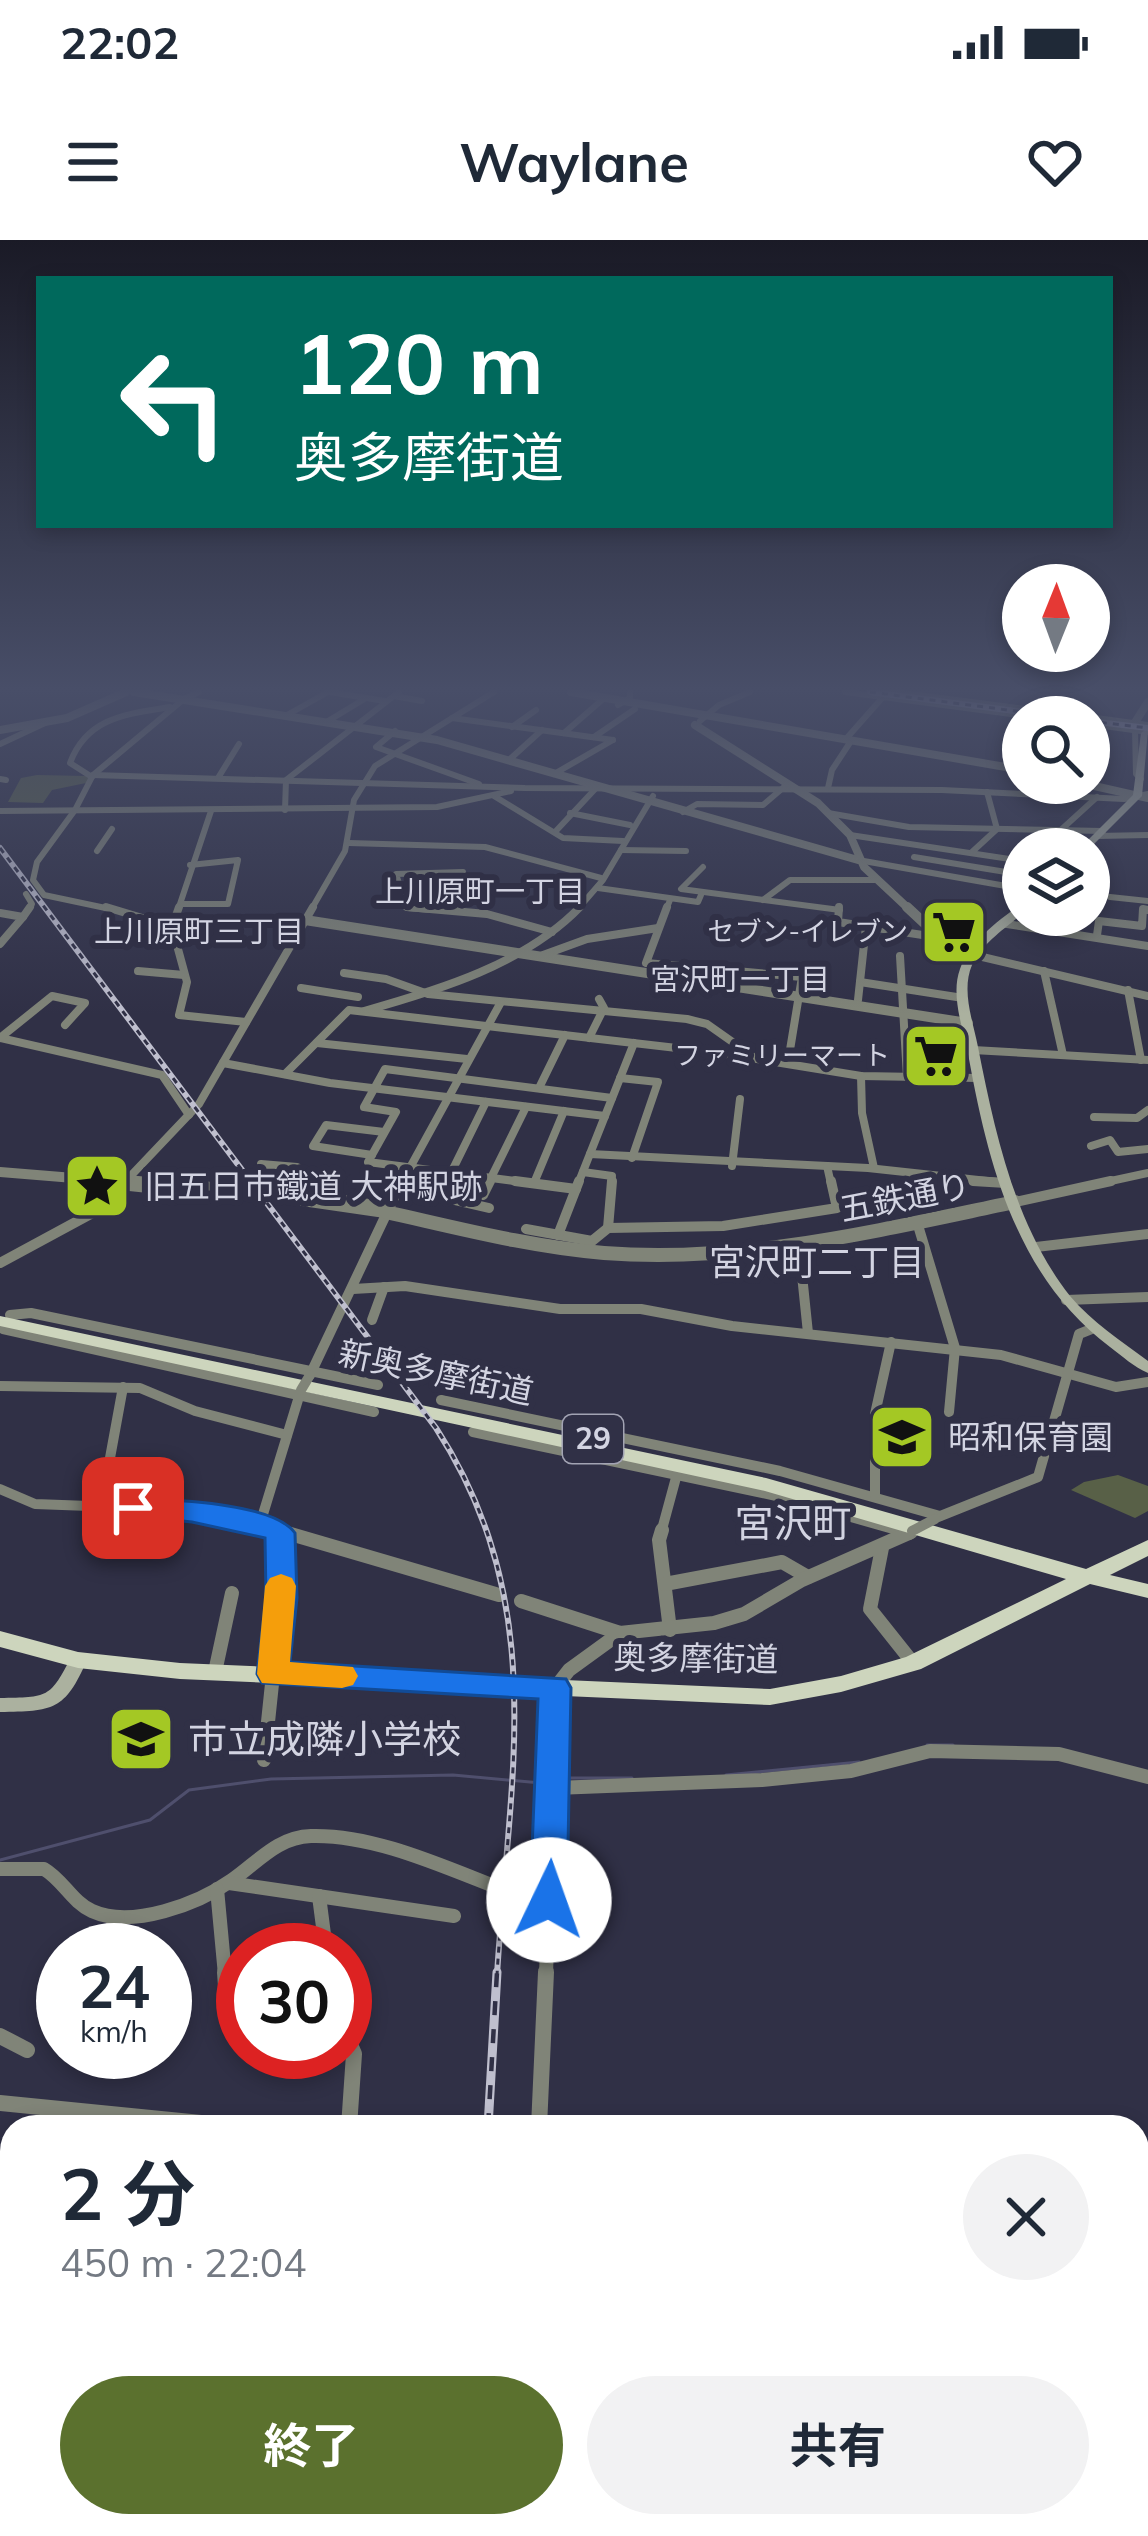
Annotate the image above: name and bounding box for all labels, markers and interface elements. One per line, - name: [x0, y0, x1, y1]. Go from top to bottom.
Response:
- text: 22:02: [60, 14, 179, 70]
- text: Waylane: [459, 128, 689, 196]
- icon: menu: [60, 129, 126, 195]
- icon: heart: [1022, 129, 1088, 195]
- text: 120 m: [294, 310, 544, 415]
- icon: left: [96, 324, 252, 480]
- text: 奥多摩街道: [294, 423, 564, 491]
- north arrow: [1002, 564, 1110, 672]
- map controls: [1002, 564, 1110, 936]
- button: search: [1002, 696, 1110, 804]
- button: layers: [1002, 828, 1110, 936]
- district label: 上川原町一丁目: [375, 872, 585, 910]
- supermarket icon: セブン-イレブン: [919, 897, 989, 967]
- district label: 上川原町三丁目: [94, 912, 304, 950]
- place label: セブン-イレブン: [707, 914, 908, 948]
- district label: 宮沢町一丁目: [650, 960, 830, 998]
- supermarket icon: ファミリーマート: [901, 1021, 971, 1091]
- place label: ファミリーマート: [674, 1038, 890, 1072]
- place icon: 旧五日市鐵道 大神駅跡: [62, 1151, 132, 1221]
- street label: 五鉄通り: [836, 1164, 974, 1229]
- place label: 旧五日市鐵道 大神駅跡: [144, 1165, 483, 1206]
- district label: 宮沢町二丁目: [709, 1239, 925, 1284]
- street label: 新奥多摩街道: [335, 1331, 537, 1412]
- school or university icon: 昭和保育園: [867, 1402, 937, 1472]
- road number: 29: [563, 1415, 623, 1463]
- place label: 昭和保育園: [948, 1416, 1113, 1457]
- pin: [82, 1457, 184, 1559]
- icon: arrive: [100, 1475, 166, 1541]
- district label: 宮沢町: [734, 1498, 852, 1547]
- street label: 奥多摩街道: [613, 1636, 779, 1679]
- school or university icon: 市立成隣小学校: [106, 1704, 176, 1774]
- place label: 市立成隣小学校: [188, 1714, 461, 1763]
- position arrow: [486, 1837, 612, 1963]
- speed limit sign: 30: [216, 1923, 372, 2079]
- text: 24: [78, 1948, 150, 2023]
- text: km/h: [80, 2012, 148, 2050]
- text: 2 分: [60, 2148, 195, 2238]
- button: close: [963, 2154, 1089, 2280]
- text: 450 m · 22:04: [60, 2238, 306, 2287]
- button: 終了: [60, 2376, 563, 2514]
- button: 共有: [587, 2376, 1089, 2514]

